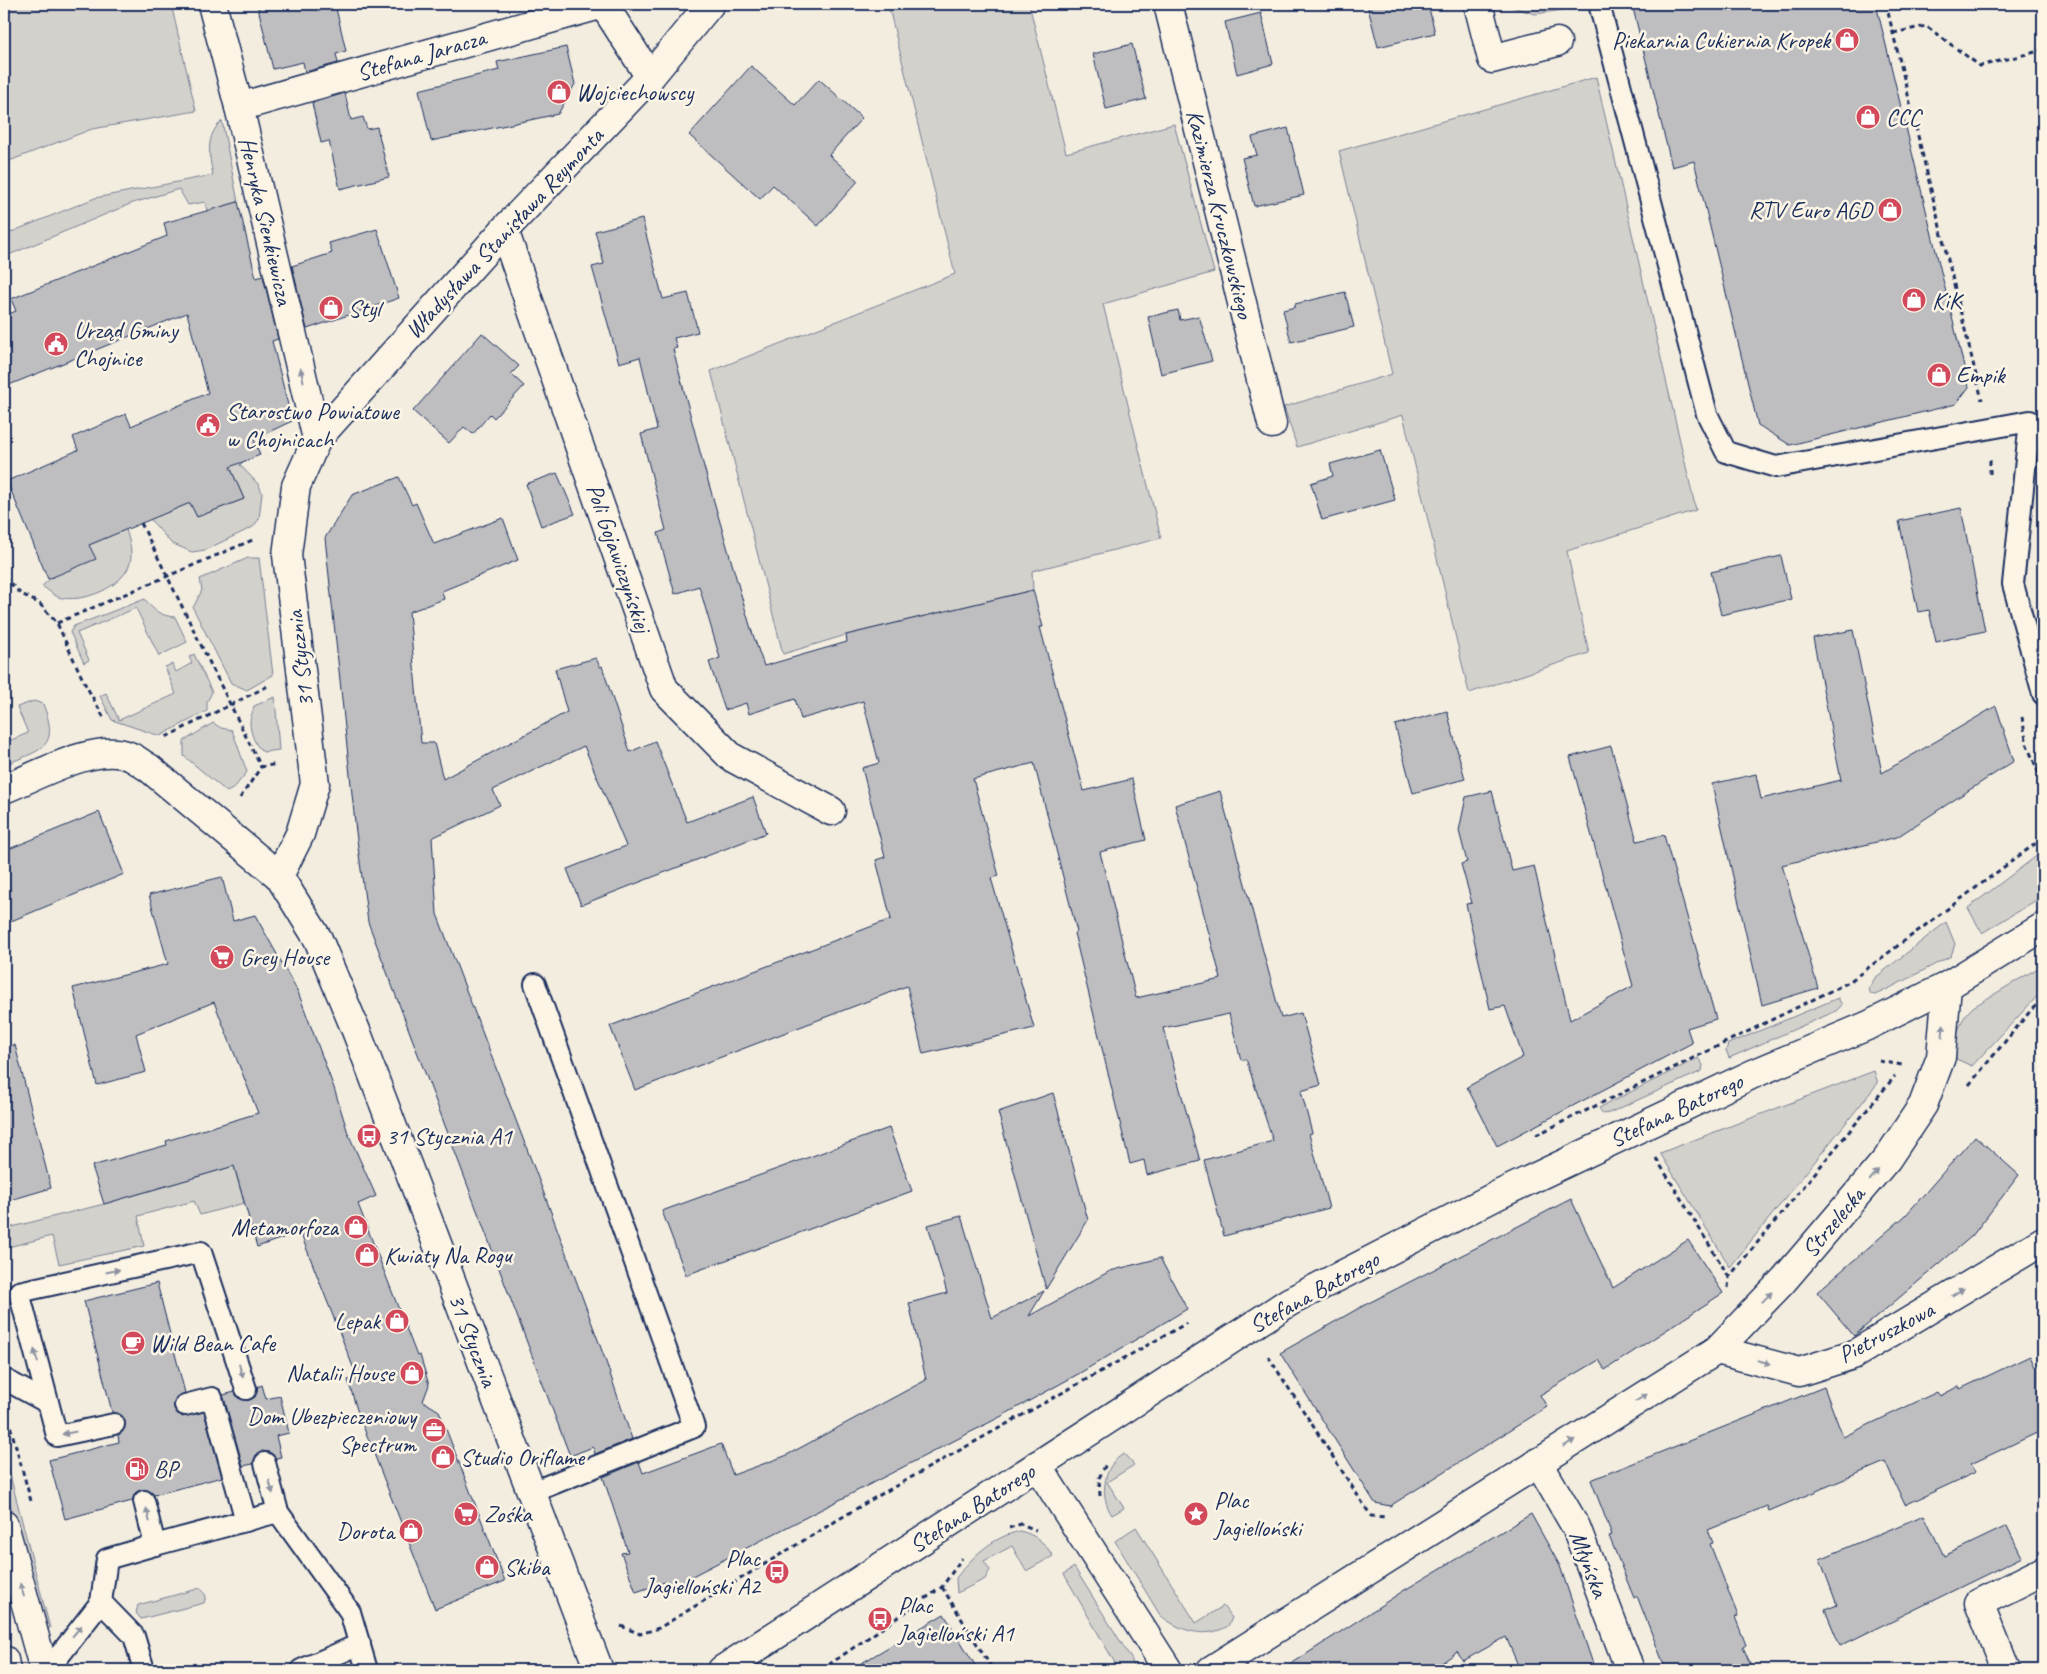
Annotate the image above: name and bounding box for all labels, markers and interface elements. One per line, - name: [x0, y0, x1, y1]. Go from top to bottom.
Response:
- street label: Stefana Jaracza: [353, 22, 491, 88]
- place label: Piekarnia Cukiernia Kropek: [1612, 25, 1832, 55]
- shop icon: Piekarnia Cukiernia Kropek: [1834, 27, 1860, 53]
- place label: Wojciechowscy: [576, 77, 695, 107]
- shop icon: Wojciechowscy: [546, 79, 572, 105]
- place label: CCC: [1886, 102, 1923, 132]
- shop icon: CCC: [1855, 104, 1881, 130]
- street label: Kazimierza Kruczkowskiego: [1180, 107, 1261, 323]
- street label: Władysława Stanisława Reymonta: [398, 120, 611, 345]
- street label: Henryka Sienkiewicza: [232, 134, 300, 309]
- place label: RTV Euro AGD: [1749, 195, 1874, 225]
- shop icon: RTV Euro AGD: [1877, 197, 1903, 223]
- place label: KiK: [1932, 285, 1965, 315]
- shop icon: KiK: [1901, 287, 1927, 313]
- place label: Styl: [348, 293, 384, 323]
- shop icon: Styl: [318, 295, 344, 321]
- place label: Urząd Gminy Chojnice: [74, 315, 179, 373]
- public building icon: Urząd Gminy Chojnice: [43, 331, 69, 357]
- place label: Empik: [1956, 360, 2007, 390]
- shop icon: Empik: [1926, 362, 1952, 388]
- one-way arrow: [298, 367, 306, 382]
- place label: Starostwo Powiatowe w Chojnicach: [226, 396, 401, 454]
- public building icon: Starostwo Powiatowe w Chojnicach: [195, 412, 221, 438]
- street label: Poli Gojawiczyńskiej: [580, 480, 659, 639]
- street label: 31 Stycznia: [279, 608, 321, 709]
- place label: Grey House: [240, 942, 331, 972]
- supermarket icon: Grey House: [209, 944, 235, 970]
- one-way arrow: [1940, 1023, 1948, 1039]
- street label: Stefana Batorego: [1605, 1065, 1749, 1154]
- place label: 31 Stycznia A1: [386, 1121, 513, 1151]
- bus stop icon: 31 Stycznia A1: [356, 1123, 382, 1149]
- one-way arrow: [1868, 1168, 1879, 1181]
- street label: Strzelecka: [1795, 1179, 1873, 1264]
- place label: Metamorfoza: [231, 1212, 339, 1242]
- shop icon: Metamorfoza: [343, 1214, 369, 1240]
- place label: Kwiaty Na Rogu: [384, 1240, 514, 1270]
- shop icon: Kwiaty Na Rogu: [354, 1242, 380, 1268]
- street label: Stefana Batorego: [1244, 1243, 1385, 1340]
- one-way arrow: [105, 1267, 121, 1275]
- one-way arrow: [1951, 1288, 1964, 1297]
- street label: 31 Stycznia: [442, 1289, 505, 1392]
- one-way arrow: [1761, 1292, 1773, 1304]
- street label: Pietruszkowa: [1833, 1294, 1940, 1370]
- place label: Lepak: [335, 1306, 382, 1336]
- shop icon: Lepak: [384, 1308, 410, 1334]
- place label: Wild Bean Cafe: [150, 1328, 277, 1358]
- cafe icon: Wild Bean Cafe: [120, 1330, 146, 1356]
- one-way arrow: [31, 1348, 39, 1363]
- place label: Natalii House: [286, 1358, 396, 1388]
- one-way arrow: [1757, 1359, 1772, 1367]
- shop icon: Natalii House: [399, 1360, 425, 1386]
- one-way arrow: [237, 1363, 245, 1378]
- one-way arrow: [1634, 1393, 1647, 1402]
- place label: Dom Ubezpieczeniowy Spectrum: [247, 1401, 418, 1459]
- office icon: Dom Ubezpieczeniowy Spectrum: [421, 1417, 447, 1443]
- one-way arrow: [60, 1430, 76, 1438]
- one-way arrow: [1562, 1438, 1575, 1447]
- place label: Studio Oriflame: [460, 1442, 586, 1472]
- shop icon: Studio Oriflame: [430, 1444, 456, 1470]
- place label: BP: [154, 1454, 180, 1484]
- street label: Stefana Batorego: [904, 1455, 1042, 1560]
- fuel station icon: BP: [124, 1456, 150, 1482]
- one-way arrow: [267, 1480, 275, 1495]
- place label: Plac Jagielloński: [1213, 1485, 1304, 1543]
- place label: Zośka: [484, 1499, 533, 1529]
- supermarket icon: Zośka: [453, 1501, 479, 1527]
- place icon: Plac Jagielloński: [1183, 1501, 1209, 1527]
- one-way arrow: [144, 1508, 152, 1523]
- place label: Dorota: [337, 1516, 396, 1546]
- shop icon: Dorota: [398, 1518, 424, 1544]
- street label: Młyńska: [1563, 1526, 1616, 1603]
- place label: Plac Jagielloński A2: [643, 1543, 762, 1601]
- place label: Skiba: [504, 1552, 551, 1582]
- shop icon: Skiba: [474, 1554, 500, 1580]
- bus stop icon: Plac Jagielloński A2: [764, 1559, 790, 1585]
- one-way arrow: [17, 1582, 25, 1597]
- place label: Plac Jagielloński A1: [897, 1590, 1015, 1648]
- bus stop icon: Plac Jagielloński A1: [867, 1606, 893, 1632]
- one-way arrow: [71, 1625, 82, 1638]

